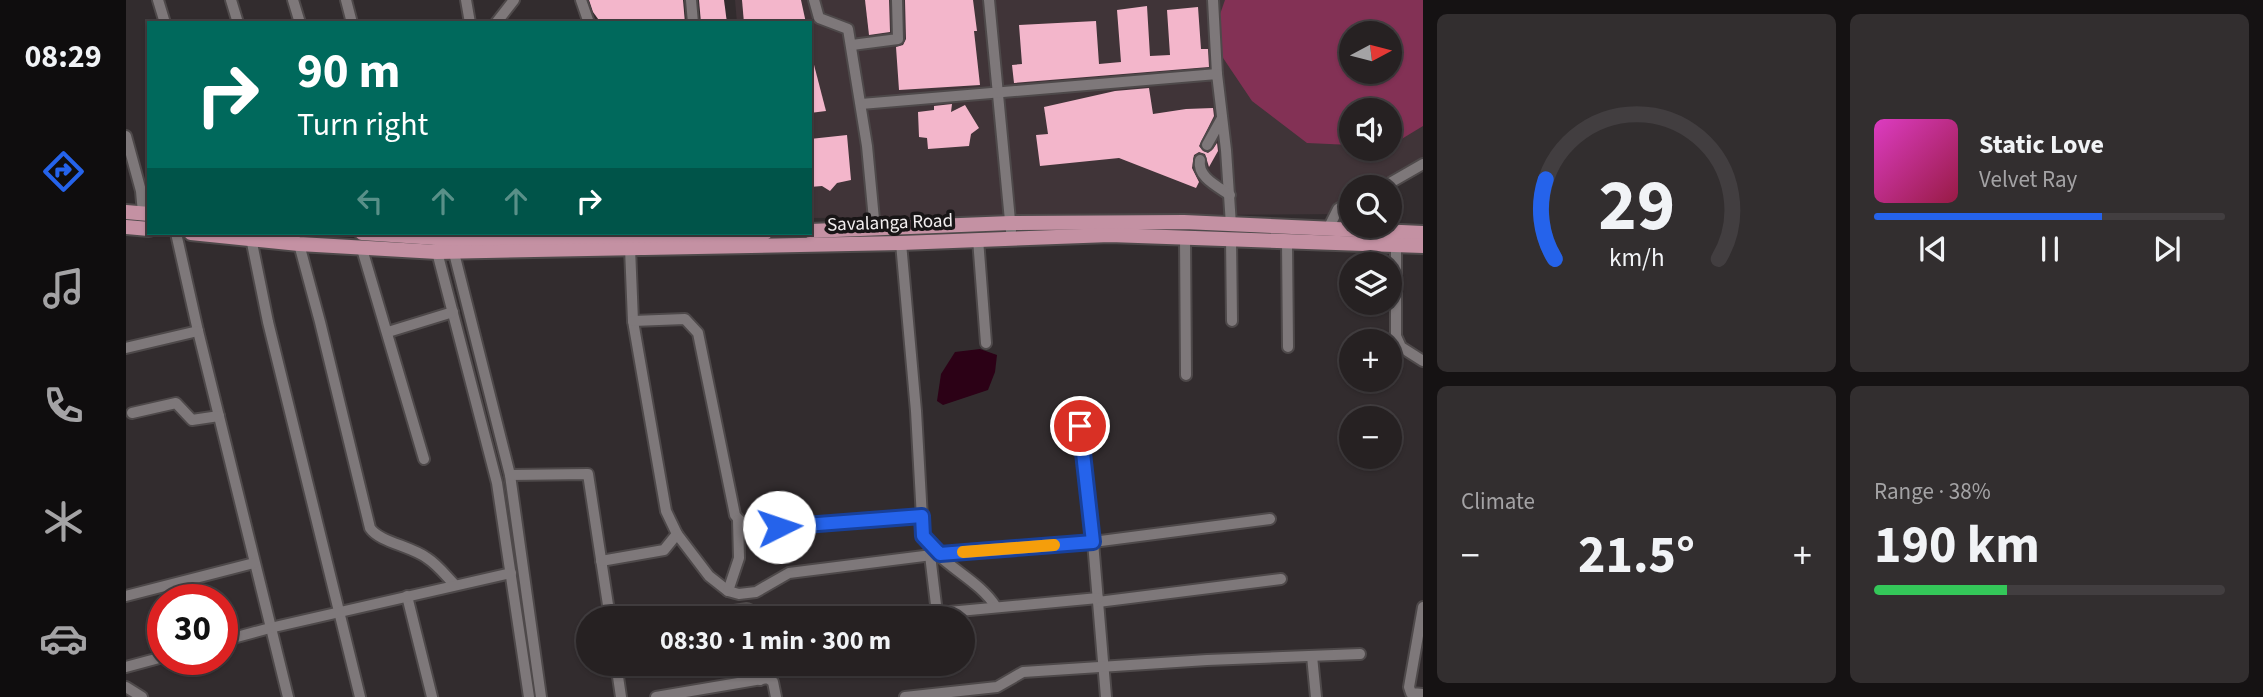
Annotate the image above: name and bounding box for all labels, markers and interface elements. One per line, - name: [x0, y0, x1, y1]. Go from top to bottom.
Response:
- north arrow: [1339, 21, 1402, 84]
- map controls: [1339, 21, 1402, 469]
- text: 08:29: [24, 34, 102, 80]
- text: 90 m: [297, 37, 401, 107]
- icon: right: [182, 49, 273, 140]
- button: sound: [1339, 98, 1402, 161]
- text: Turn right: [297, 102, 428, 148]
- text: Static Love: [1979, 126, 2104, 163]
- icon: directions: [39, 147, 88, 196]
- text: 29: [1598, 155, 1675, 259]
- text: Velvet Ray: [1979, 163, 2077, 196]
- button: search: [1339, 175, 1402, 238]
- icon: left: [351, 182, 389, 220]
- icon: ahead: [424, 182, 462, 220]
- icon: ahead: [497, 182, 535, 220]
- icon: right: [570, 182, 608, 220]
- street label: Savalanga Road: [827, 207, 953, 239]
- icon: previous: [1914, 230, 1952, 268]
- icon: pause: [2031, 230, 2069, 268]
- icon: next: [2148, 230, 2186, 268]
- text: km/h: [1609, 240, 1664, 276]
- button: layers: [1339, 252, 1402, 315]
- icon: music: [39, 264, 88, 313]
- button: +: [1339, 329, 1402, 392]
- icon: phone: [39, 381, 88, 430]
- pin: [1050, 396, 1110, 456]
- button: −: [1339, 406, 1402, 469]
- icon: arrive: [1061, 407, 1099, 445]
- text: Range · 38%: [1874, 475, 1991, 508]
- text: Climate: [1461, 485, 1535, 518]
- position arrow: [742, 490, 816, 564]
- icon: climate: [39, 497, 88, 546]
- text: 190 km: [1874, 509, 2040, 583]
- text: 21.5°: [1578, 519, 1695, 593]
- text: −: [1461, 529, 1480, 583]
- text: +: [1793, 529, 1812, 583]
- speed limit sign: 30: [147, 584, 238, 675]
- icon: car: [39, 614, 88, 663]
- text: 08:30 · 1 min · 300 m: [660, 622, 891, 659]

